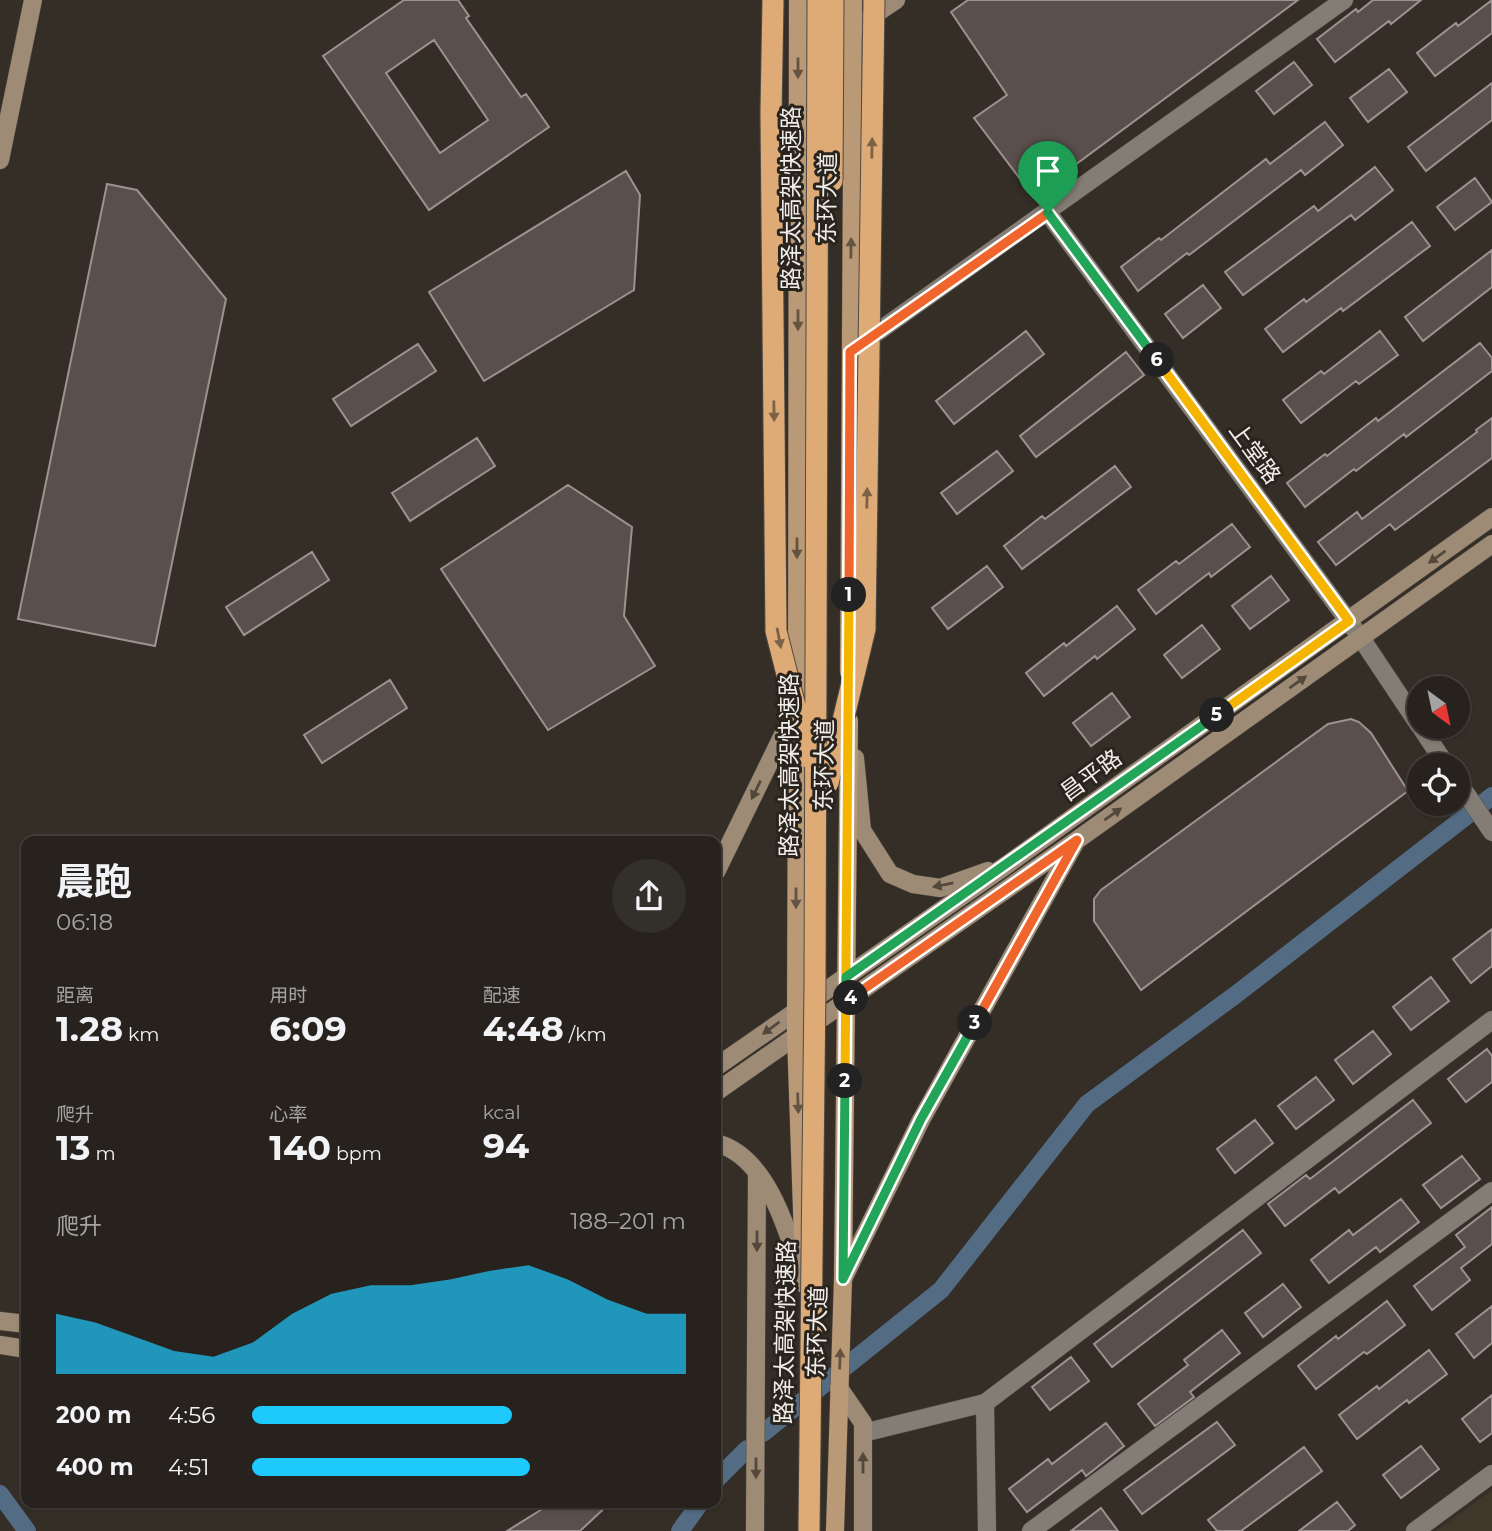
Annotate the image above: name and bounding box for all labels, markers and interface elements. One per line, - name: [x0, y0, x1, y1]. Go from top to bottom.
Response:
- one-way arrow: [792, 57, 804, 79]
- street label: 路泽太高架快速路: [777, 106, 805, 290]
- one-way arrow: [866, 137, 878, 159]
- pin: [1018, 141, 1078, 213]
- street label: 东环大道: [812, 152, 842, 244]
- icon: arrive: [1029, 152, 1067, 190]
- one-way arrow: [845, 236, 857, 258]
- one-way arrow: [792, 309, 804, 331]
- pin: 6: [1140, 342, 1174, 378]
- text: 6: [1150, 348, 1163, 371]
- one-way arrow: [768, 400, 780, 422]
- street label: 上堂路: [1223, 417, 1287, 489]
- one-way arrow: [861, 487, 873, 509]
- one-way arrow: [791, 537, 803, 559]
- one-way arrow: [1428, 550, 1446, 564]
- pin: 1: [832, 578, 866, 612]
- text: 1: [845, 583, 852, 606]
- one-way arrow: [773, 627, 784, 649]
- street label: 路泽太高架快速路: [775, 673, 803, 857]
- one-way arrow: [1289, 675, 1307, 689]
- north arrow: [1407, 676, 1470, 738]
- map controls: [1407, 676, 1470, 816]
- pin: 5: [1200, 698, 1234, 732]
- text: 5: [1211, 703, 1222, 726]
- street label: 东环大道: [809, 719, 839, 811]
- street label: 昌平路: [1055, 743, 1127, 807]
- button: locate: [1407, 753, 1470, 816]
- one-way arrow: [751, 780, 762, 800]
- one-way arrow: [1104, 807, 1122, 821]
- text: 晨跑: [56, 858, 132, 905]
- button: share: [612, 859, 686, 933]
- one-way arrow: [932, 879, 954, 890]
- one-way arrow: [790, 887, 802, 909]
- text: 06:18: [56, 908, 113, 936]
- pin: 4: [834, 981, 868, 1016]
- text: 距离: [56, 984, 94, 1007]
- text: 用时: [269, 984, 307, 1007]
- text: 配速: [483, 984, 521, 1007]
- text: 4: [844, 986, 857, 1009]
- pin: 3: [958, 1006, 992, 1040]
- text: 1.28: [56, 1007, 123, 1050]
- text: 6:09: [269, 1007, 347, 1050]
- text: 4:48: [483, 1007, 564, 1050]
- text: 3: [969, 1011, 980, 1034]
- one-way arrow: [762, 1021, 780, 1035]
- text: km: [123, 1023, 159, 1046]
- text: /km: [564, 1023, 607, 1046]
- pin: 2: [828, 1064, 862, 1098]
- text: 2: [839, 1069, 850, 1092]
- one-way arrow: [793, 1092, 804, 1114]
- text: kcal: [483, 1101, 521, 1124]
- text: 爬升: [56, 1103, 94, 1126]
- text: 心率: [269, 1103, 307, 1126]
- text: 94: [483, 1124, 529, 1167]
- text: 13: [56, 1126, 90, 1169]
- text: 140: [269, 1126, 331, 1169]
- text: m: [90, 1142, 116, 1165]
- text: bpm: [331, 1142, 382, 1165]
- text: 188–201 m: [570, 1207, 686, 1235]
- text: 爬升: [56, 1212, 102, 1240]
- one-way arrow: [751, 1230, 763, 1252]
- street label: 路泽太高架快速路: [769, 1240, 801, 1424]
- street label: 东环大道: [801, 1286, 833, 1378]
- one-way arrow: [835, 1348, 846, 1370]
- text: 200 m: [56, 1401, 131, 1429]
- text: 4:56: [168, 1401, 215, 1429]
- one-way arrow: [857, 1452, 869, 1474]
- text: 400 m: [56, 1453, 134, 1481]
- text: 4:51: [168, 1453, 210, 1481]
- one-way arrow: [750, 1457, 762, 1479]

